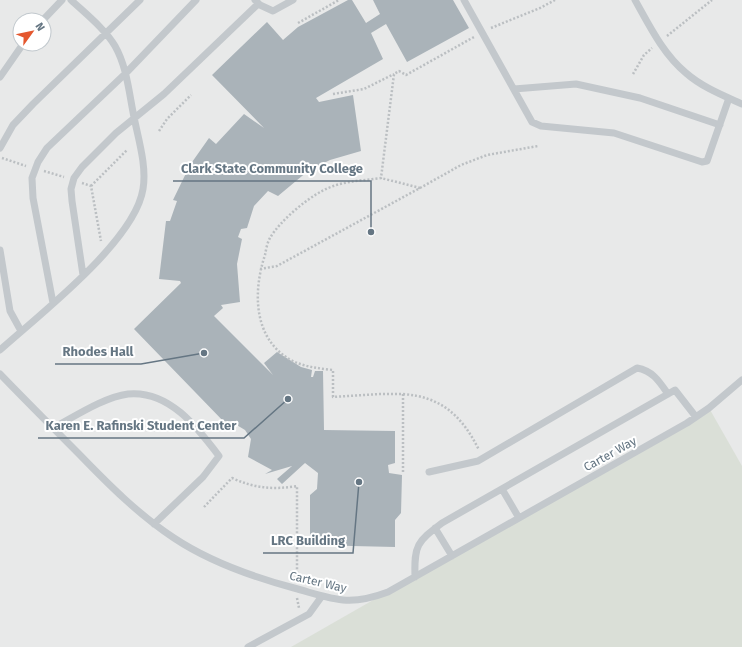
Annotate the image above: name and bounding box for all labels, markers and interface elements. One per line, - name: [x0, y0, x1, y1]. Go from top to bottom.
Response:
- north arrow: [12, 12, 52, 52]
- text: N: [33, 20, 47, 33]
- callout: Clark State Community College: [173, 156, 371, 181]
- text: Clark State Community College: [181, 161, 363, 176]
- callout: Rhodes Hall: [55, 339, 141, 364]
- text: Rhodes Hall: [63, 344, 134, 359]
- callout: Karen E. Rafinski Student Center: [38, 413, 244, 438]
- text: Karen E. Rafinski Student Center: [46, 418, 237, 433]
- street label: Carter Way: [581, 434, 639, 474]
- callout: LRC Building: [263, 528, 353, 553]
- text: LRC Building: [271, 533, 346, 548]
- street label: Carter Way: [288, 569, 348, 595]

